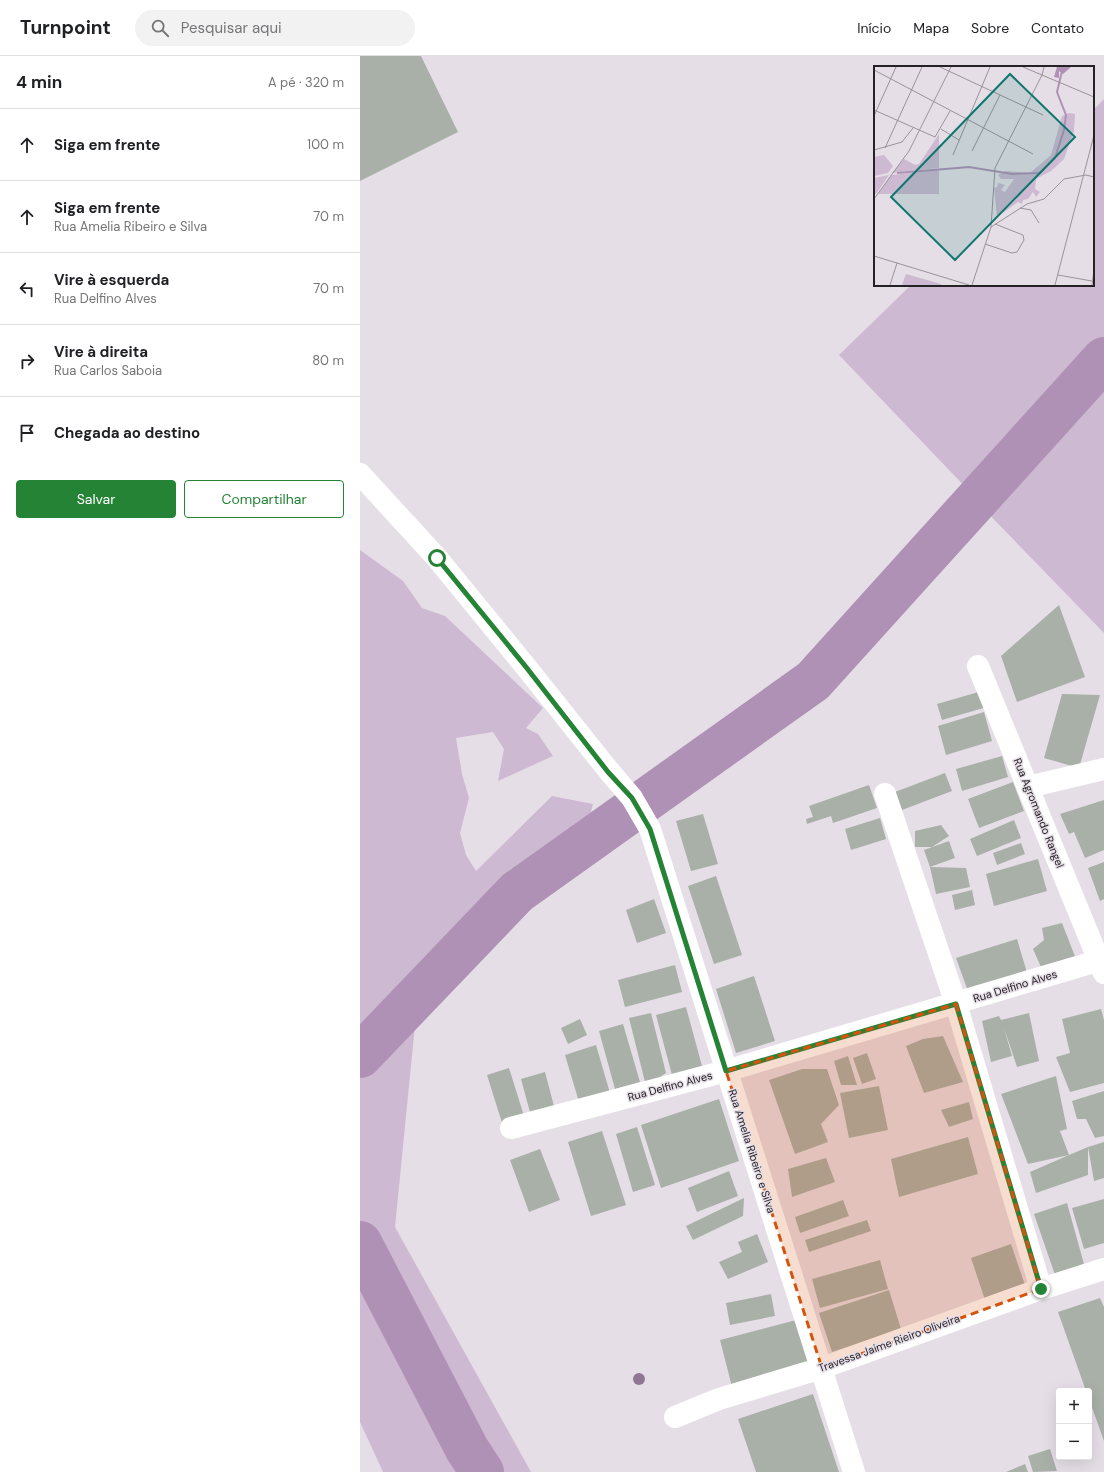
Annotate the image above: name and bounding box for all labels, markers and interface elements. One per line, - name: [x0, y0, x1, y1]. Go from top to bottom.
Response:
- search box: [135, 10, 415, 46]
- text: Turnpoint: [20, 15, 111, 40]
- icon: search: [149, 17, 171, 39]
- text: Pesquisar aqui: [181, 18, 282, 38]
- text: Início: [857, 19, 891, 37]
- text: Mapa: [913, 19, 949, 37]
- text: Sobre: [971, 19, 1009, 37]
- text: Contato: [1031, 19, 1084, 37]
- inset map: [874, 66, 1094, 286]
- text: 4 min: [16, 71, 62, 93]
- text: A pé · 320 m: [268, 74, 344, 91]
- icon: ahead: [16, 134, 38, 156]
- text: Siga em frente: [54, 135, 160, 155]
- text: 100 m: [307, 136, 344, 153]
- text: Siga em frente: [54, 198, 160, 218]
- icon: ahead: [16, 206, 38, 228]
- text: 70 m: [313, 208, 344, 225]
- text: Rua Amelia Ribeiro e Silva: [54, 218, 207, 235]
- text: Vire à esquerda: [54, 270, 169, 290]
- icon: left: [16, 278, 38, 300]
- text: 70 m: [313, 280, 344, 297]
- text: Rua Delfino Alves: [54, 290, 157, 307]
- text: Vire à direita: [54, 342, 148, 362]
- icon: right: [16, 350, 38, 372]
- text: 80 m: [312, 352, 344, 369]
- text: Rua Carlos Saboia: [54, 362, 162, 379]
- icon: arrive: [16, 422, 38, 444]
- text: Chegada ao destino: [54, 423, 200, 443]
- button: Salvar: [16, 480, 176, 518]
- button: Compartilhar: [184, 480, 344, 518]
- route start: [428, 549, 446, 567]
- street label: Rua Agromando Rangel: [1011, 756, 1067, 870]
- street label: Rua Delfino Alves: [971, 967, 1059, 1005]
- street label: Rua Delfino Alves: [626, 1068, 714, 1104]
- street label: Rua Amelia Ribeiro e Silva: [725, 1087, 779, 1215]
- route end: [1032, 1280, 1050, 1298]
- street label: Travessa Jaime Rieiro Oliveira: [816, 1311, 962, 1375]
- map controls: [1056, 1388, 1092, 1460]
- button: +: [1056, 1388, 1092, 1424]
- button: −: [1056, 1424, 1092, 1460]

